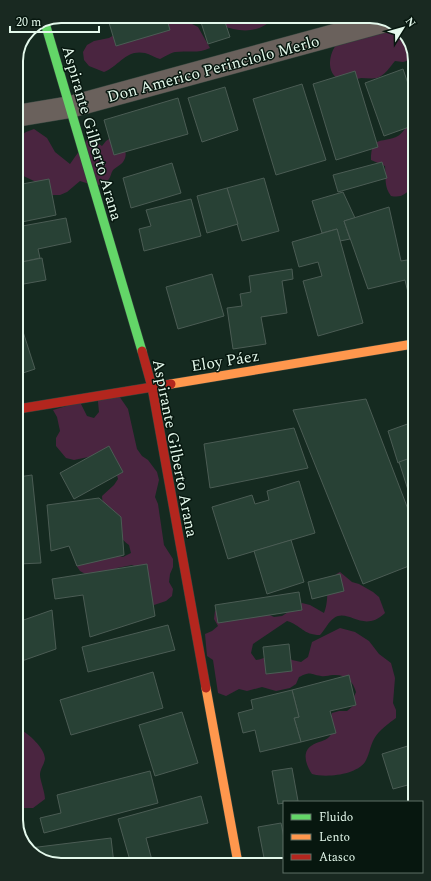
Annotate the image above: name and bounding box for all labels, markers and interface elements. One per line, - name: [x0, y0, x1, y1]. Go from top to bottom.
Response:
- scale bar: [10, 8, 99, 34]
- north arrow: [383, 8, 423, 48]
- text: 20 m: [16, 13, 41, 32]
- text: N: [401, 14, 420, 31]
- street label: Don Americo Perinciolo Merlo: [104, 29, 322, 109]
- street label: Aspirante Gilberto Arana: [56, 43, 129, 224]
- street label: Eloy Páez: [189, 344, 261, 378]
- street label: Aspirante Gilberto Arana: [146, 357, 204, 539]
- legend: [283, 801, 423, 873]
- text: Fluido: [319, 808, 353, 827]
- text: Lento: [319, 828, 350, 847]
- text: Atasco: [319, 848, 355, 867]

